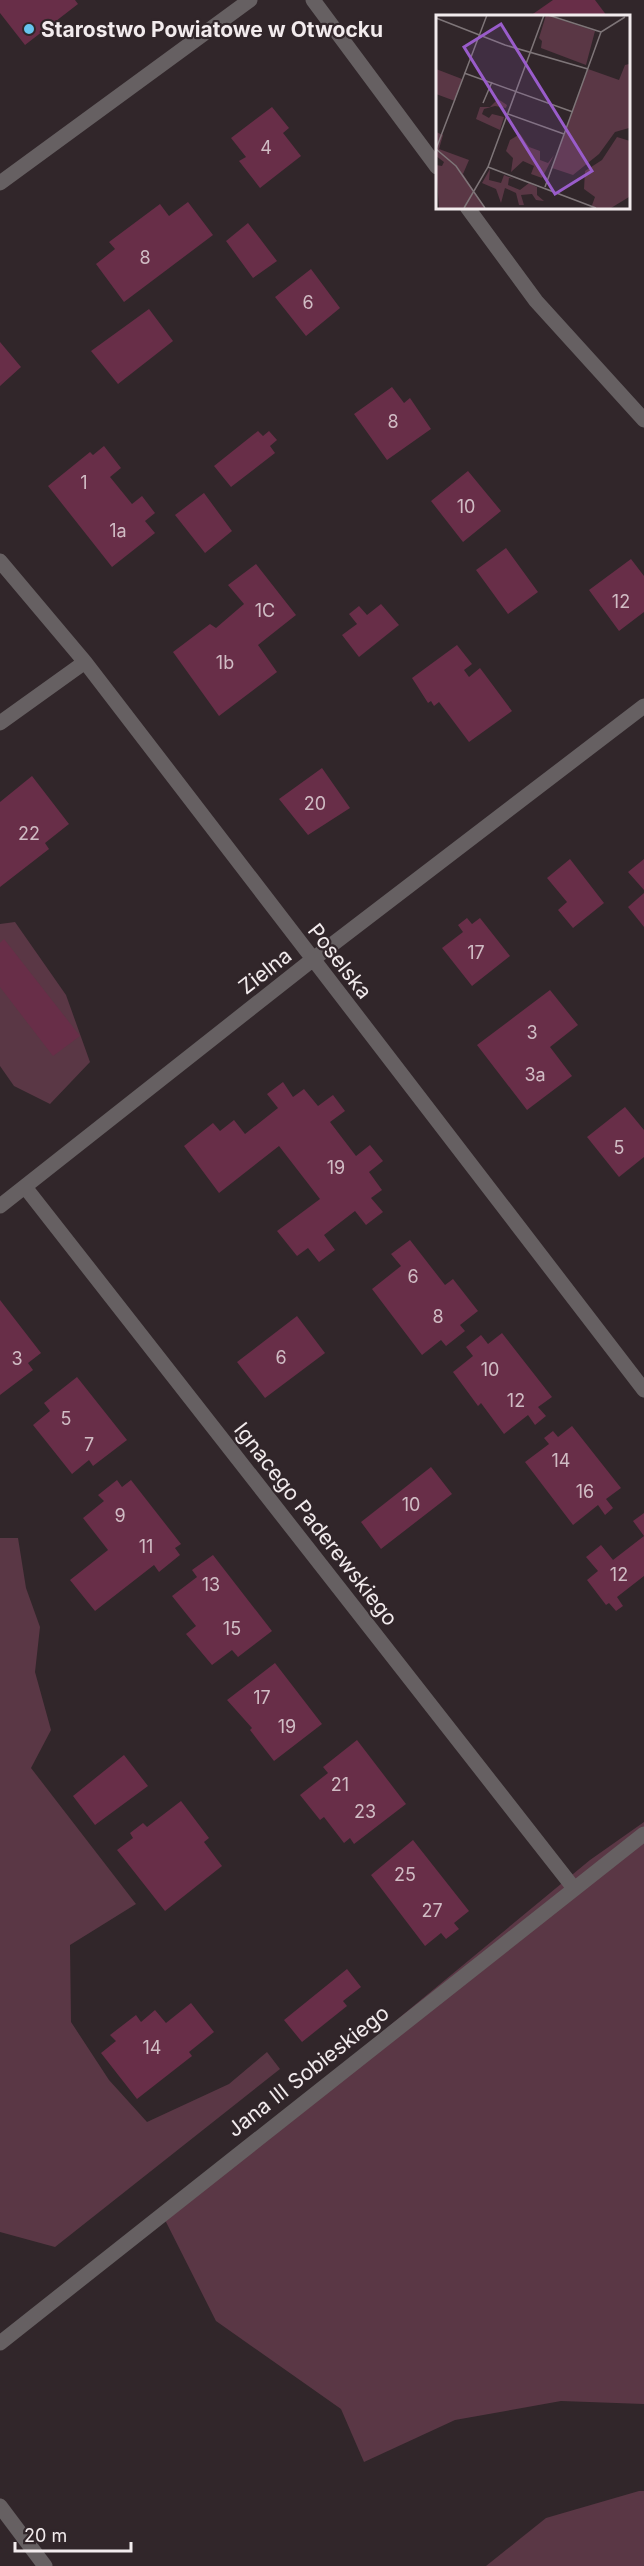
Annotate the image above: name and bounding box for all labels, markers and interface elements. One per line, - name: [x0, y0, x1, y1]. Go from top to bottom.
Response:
- inset map: [436, 15, 629, 208]
- place label: Starostwo Powiatowe w Otwocku: [41, 17, 383, 42]
- marker: Starostwo Powiatowe w Otwocku: [22, 22, 36, 36]
- house number: 4: [260, 137, 272, 158]
- house number: 8: [139, 247, 151, 268]
- house number: 6: [302, 292, 314, 313]
- house number: 8: [387, 411, 399, 432]
- house number: 1: [80, 472, 88, 493]
- house number: 10: [457, 496, 475, 517]
- house number: 1a: [109, 520, 127, 541]
- house number: 12: [612, 591, 630, 612]
- house number: 1C: [255, 600, 275, 621]
- house number: 1b: [216, 652, 234, 673]
- house number: 20: [304, 793, 326, 814]
- house number: 22: [18, 823, 40, 844]
- street label: Poselska: [303, 918, 377, 1004]
- house number: 17: [467, 942, 485, 963]
- street label: Zielna: [234, 943, 296, 999]
- house number: 3: [526, 1022, 538, 1043]
- house number: 3a: [524, 1064, 546, 1085]
- house number: 5: [614, 1137, 624, 1158]
- house number: 19: [327, 1157, 345, 1178]
- house number: 6: [407, 1266, 419, 1287]
- house number: 8: [432, 1306, 444, 1327]
- house number: 6: [275, 1347, 287, 1368]
- house number: 3: [11, 1348, 23, 1369]
- house number: 10: [481, 1359, 499, 1380]
- house number: 12: [507, 1390, 525, 1411]
- house number: 5: [61, 1408, 71, 1429]
- street label: Ignacego Paderewskiego: [229, 1418, 403, 1630]
- house number: 7: [84, 1434, 94, 1455]
- house number: 14: [552, 1450, 570, 1471]
- house number: 16: [576, 1481, 594, 1502]
- house number: 10: [402, 1494, 420, 1515]
- house number: 9: [114, 1505, 126, 1526]
- house number: 11: [139, 1536, 153, 1557]
- house number: 12: [610, 1564, 628, 1585]
- house number: 13: [202, 1574, 220, 1595]
- house number: 15: [223, 1618, 241, 1639]
- house number: 17: [253, 1687, 271, 1708]
- house number: 19: [278, 1716, 296, 1737]
- house number: 21: [331, 1774, 349, 1795]
- house number: 23: [354, 1801, 376, 1822]
- house number: 25: [394, 1864, 416, 1885]
- house number: 27: [421, 1900, 443, 1921]
- street label: Jana III Sobieskiego: [222, 2000, 394, 2142]
- house number: 14: [143, 2037, 161, 2058]
- scale bar: [15, 2515, 130, 2553]
- text: 20 m: [24, 2525, 67, 2546]

